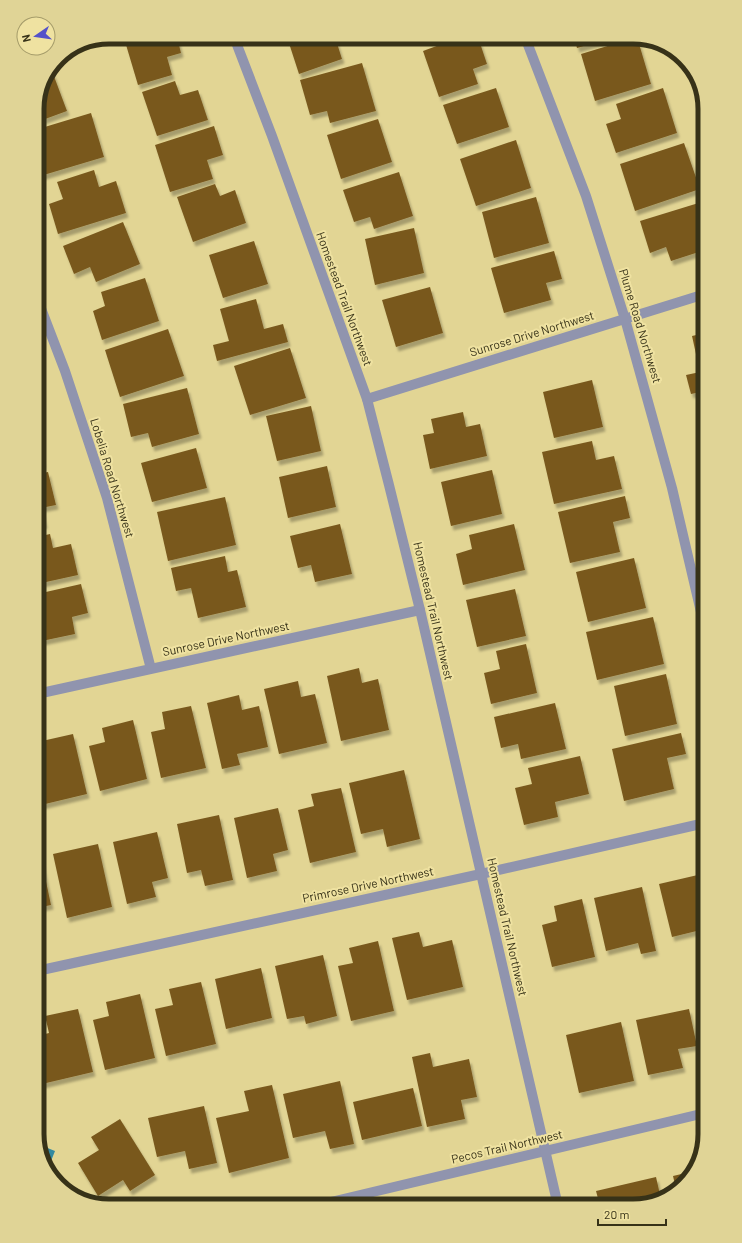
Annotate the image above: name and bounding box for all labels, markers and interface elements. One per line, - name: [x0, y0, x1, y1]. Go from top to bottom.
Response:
- north arrow: [16, 16, 56, 56]
- text: N: [19, 33, 33, 43]
- street label: Homestead Trail Northwest: [314, 230, 376, 368]
- street label: Plume Road Northwest: [617, 267, 665, 384]
- street label: Sunrose Drive Northwest: [468, 307, 596, 359]
- street label: Lobelia Road Northwest: [88, 416, 138, 539]
- street label: Homestead Trail Northwest: [411, 540, 457, 681]
- street label: Sunrose Drive Northwest: [161, 618, 290, 658]
- street label: Homestead Trail Northwest: [485, 856, 531, 997]
- street label: Primrose Drive Northwest: [301, 863, 435, 905]
- street label: Pecos Trail Northwest: [450, 1126, 564, 1166]
- scale bar: [598, 1201, 666, 1227]
- text: 20 m: [604, 1207, 630, 1221]

